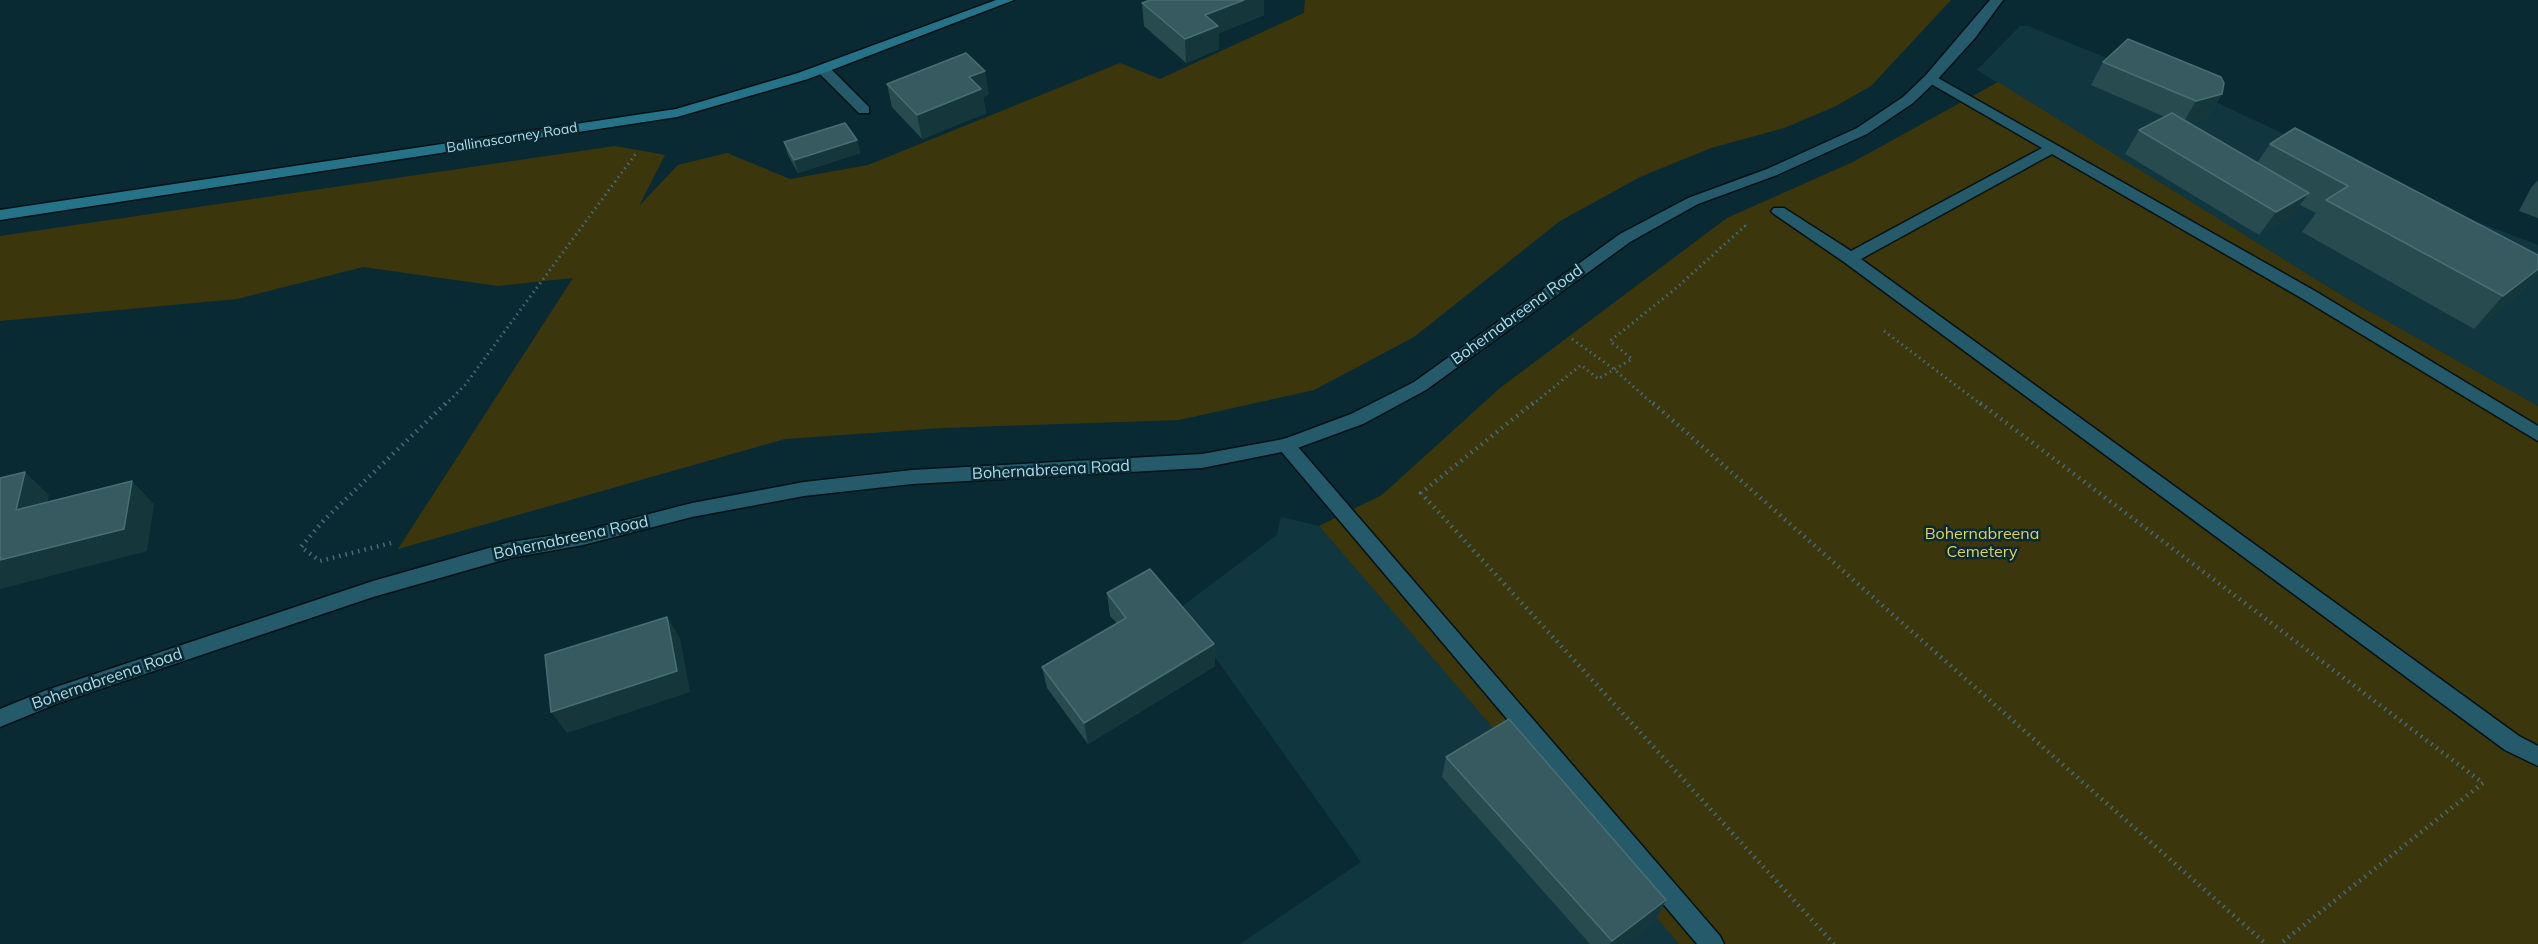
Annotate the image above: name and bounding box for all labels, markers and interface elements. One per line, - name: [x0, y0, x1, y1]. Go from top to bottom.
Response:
- street label: Ballinascorney Road: [445, 119, 579, 157]
- street label: Bohernabreena Road: [1447, 261, 1587, 369]
- street label: Bohernabreena Road: [972, 456, 1130, 484]
- street label: Bohernabreena Road: [492, 512, 650, 564]
- park label: Bohernabreena Cemetery: [1925, 524, 2039, 562]
- street label: Bohernabreena Road: [29, 644, 185, 714]

